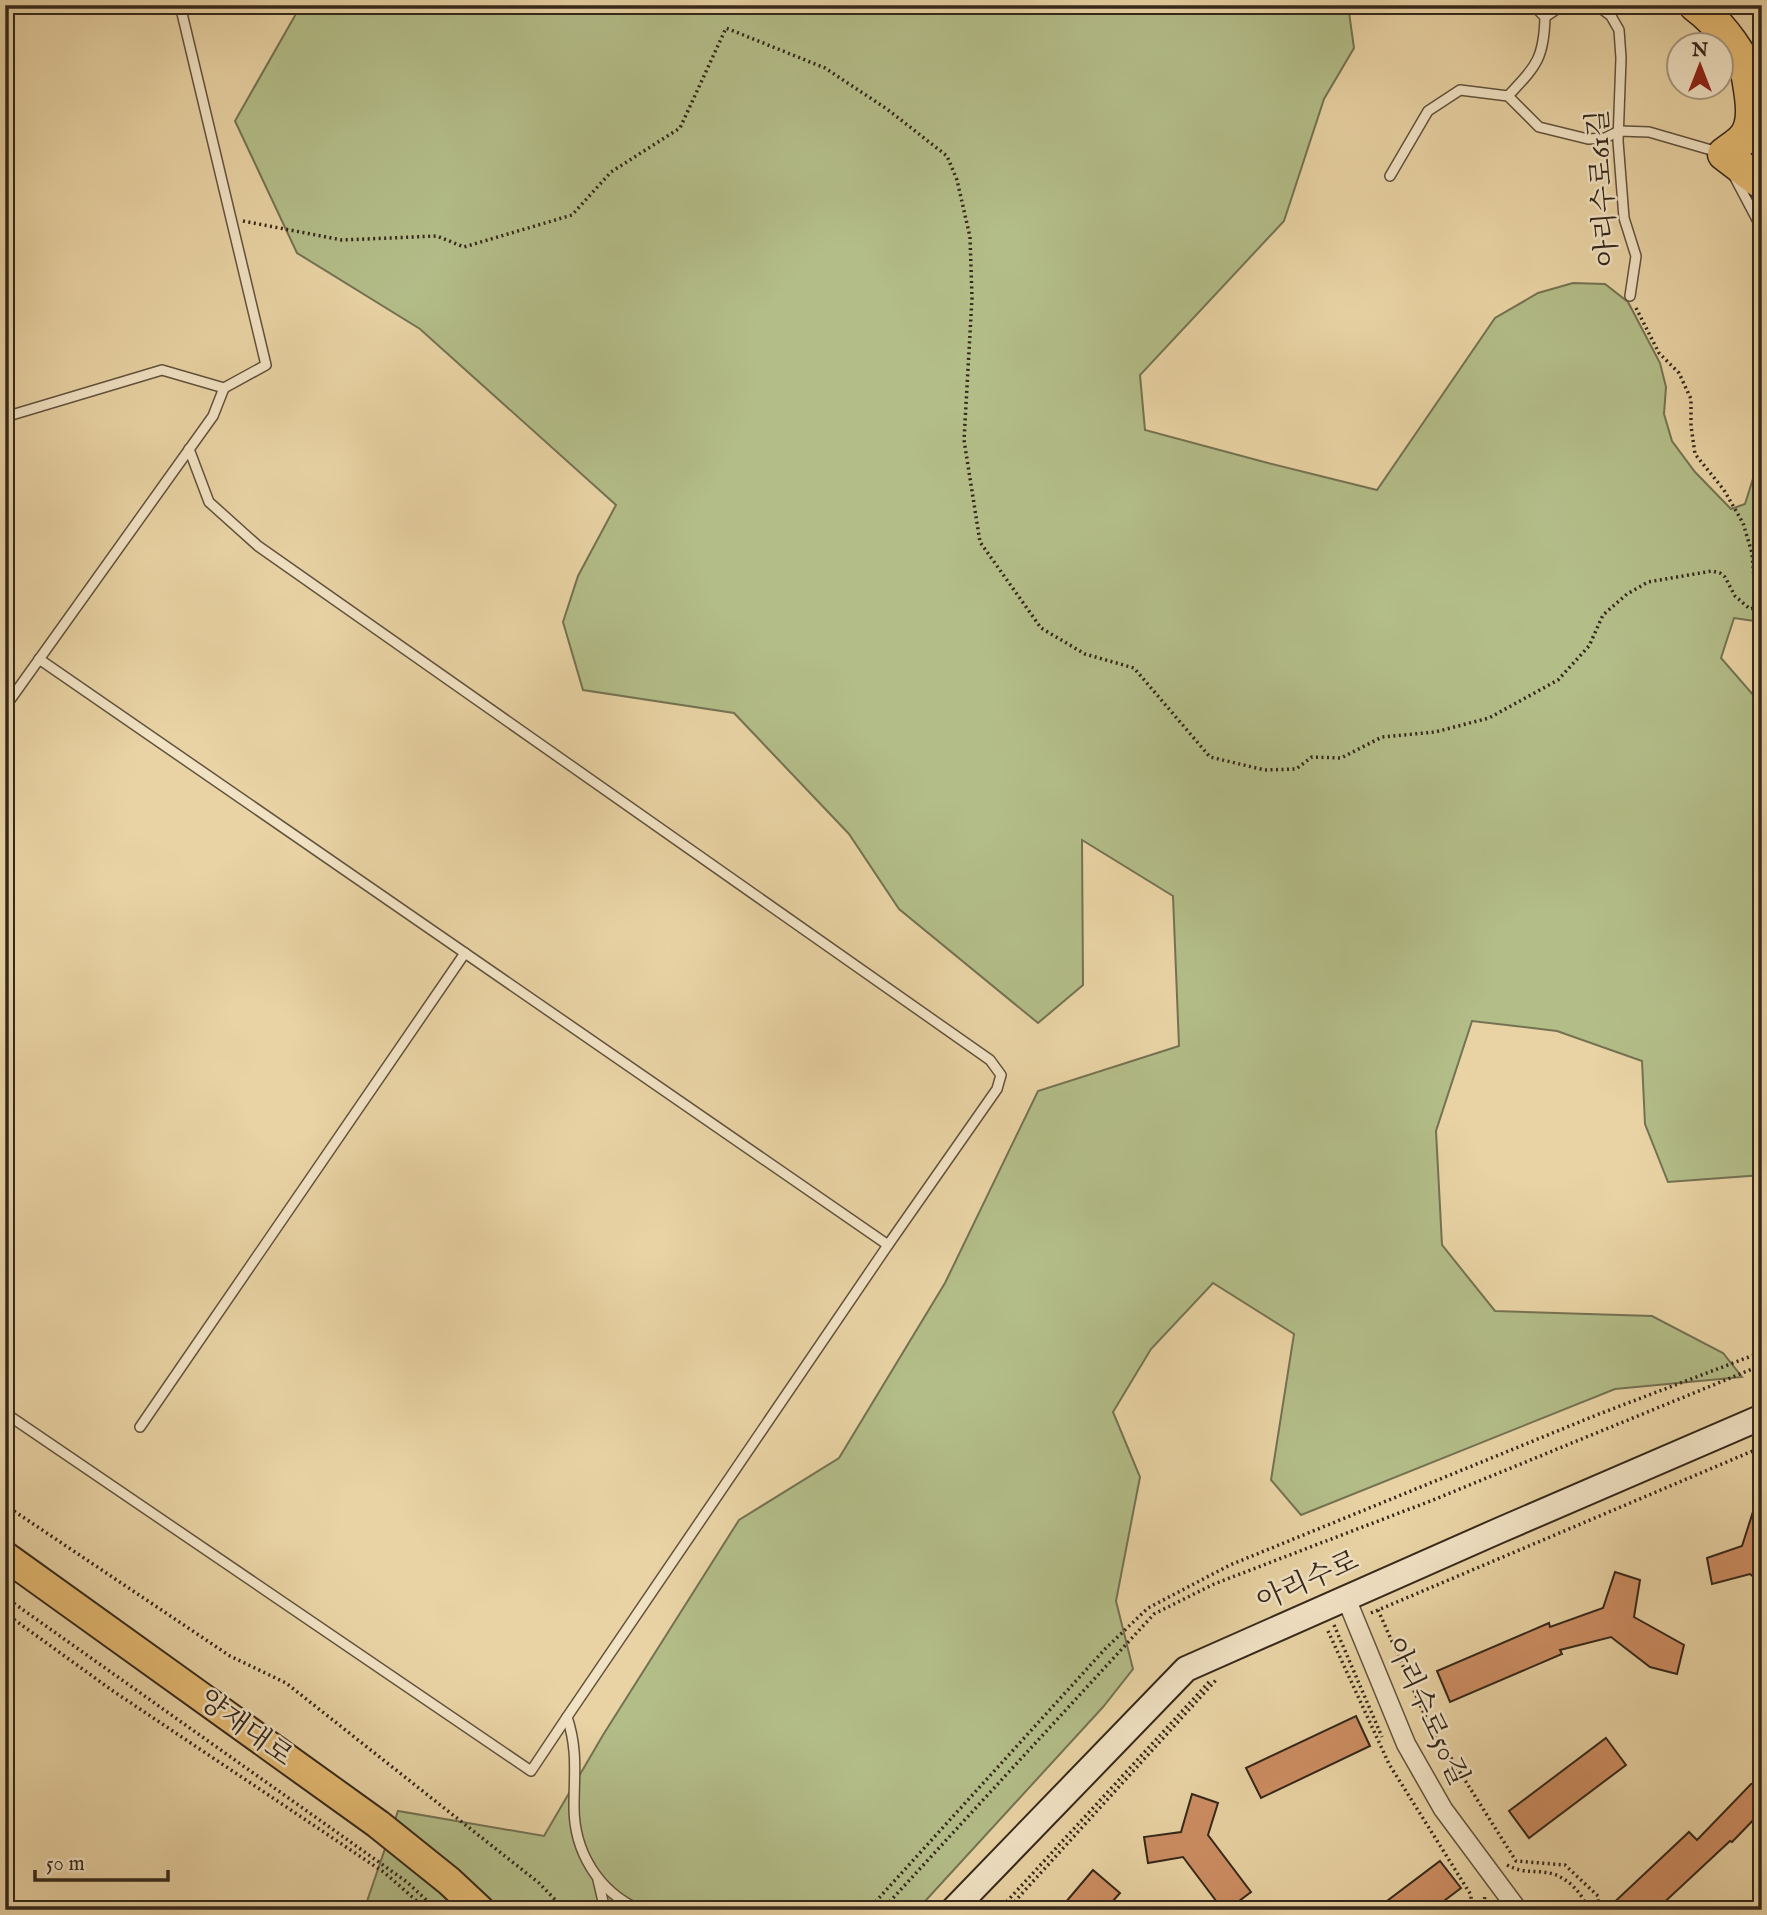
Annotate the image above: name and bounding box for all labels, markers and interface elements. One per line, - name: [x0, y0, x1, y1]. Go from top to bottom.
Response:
- north arrow: [1666, 32, 1736, 102]
- text: N: [1691, 39, 1709, 63]
- street label: 아리수로61길: [1581, 108, 1627, 268]
- street label: 아리수로: [1251, 1544, 1365, 1620]
- street label: 아리수로50길: [1377, 1633, 1475, 1791]
- street label: 양재대로: [191, 1683, 299, 1775]
- scale bar: [35, 1838, 168, 1882]
- text: 50 m: [46, 1851, 85, 1878]

